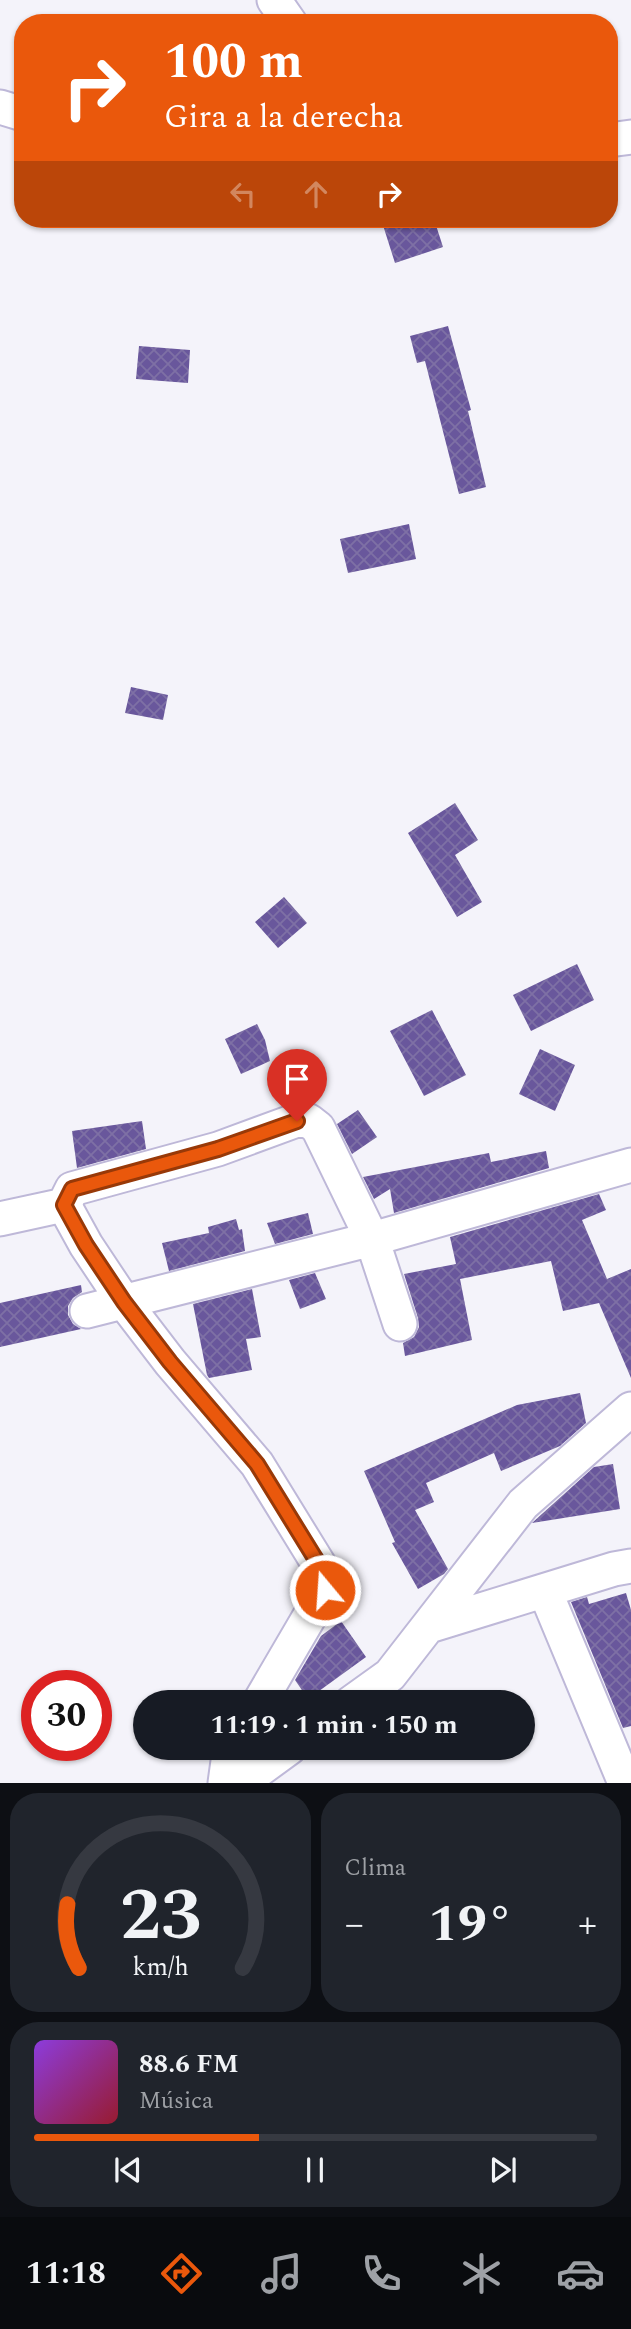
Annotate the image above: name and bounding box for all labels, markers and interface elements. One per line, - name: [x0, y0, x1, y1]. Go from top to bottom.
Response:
- text: 100 m: [164, 25, 303, 100]
- icon: right: [49, 42, 140, 133]
- text: Gira a la derecha: [164, 93, 403, 142]
- icon: left: [224, 175, 262, 213]
- icon: ahead: [297, 175, 335, 213]
- icon: right: [370, 175, 408, 213]
- pin: [267, 1049, 327, 1121]
- icon: arrive: [278, 1060, 316, 1098]
- position arrow: [288, 1553, 362, 1627]
- speed limit sign: 30: [21, 1670, 112, 1761]
- text: 11:19 · 1 min · 150 m: [210, 1705, 458, 1745]
- text: Clima: [345, 1851, 406, 1886]
- text: 23: [119, 1862, 201, 1973]
- text: 19°: [429, 1885, 513, 1964]
- text: −: [345, 1896, 364, 1954]
- text: +: [578, 1896, 597, 1954]
- text: km/h: [132, 1949, 188, 1987]
- text: 88.6 FM: [139, 2044, 239, 2084]
- text: Música: [139, 2084, 213, 2119]
- icon: previous: [109, 2151, 147, 2189]
- icon: pause: [296, 2151, 334, 2189]
- icon: next: [484, 2151, 522, 2189]
- text: 11:18: [25, 2249, 106, 2298]
- icon: directions: [157, 2249, 206, 2298]
- icon: music: [257, 2249, 306, 2298]
- icon: phone: [357, 2249, 406, 2298]
- icon: climate: [457, 2249, 506, 2298]
- icon: car: [556, 2249, 605, 2298]

